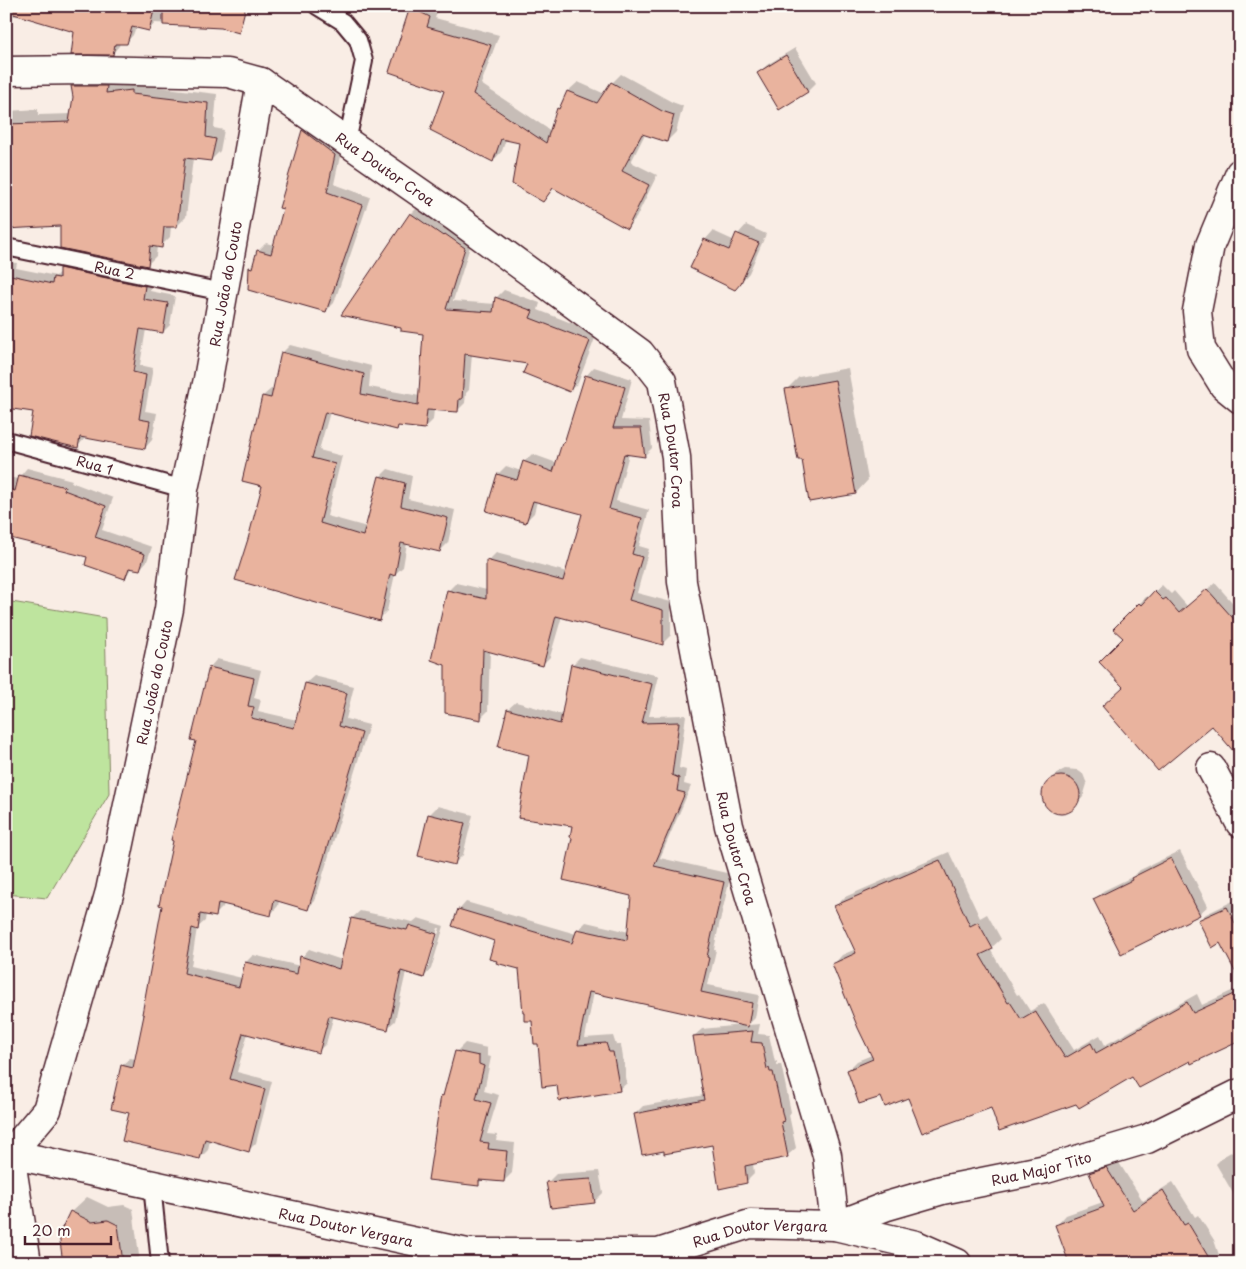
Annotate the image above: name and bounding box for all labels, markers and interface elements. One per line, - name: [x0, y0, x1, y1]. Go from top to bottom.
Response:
- street label: Rua Doutor Croa: [332, 127, 440, 211]
- street label: Rua João do Couto: [203, 219, 247, 348]
- street label: Rua 2: [93, 255, 137, 284]
- street label: Rua Doutor Croa: [654, 391, 689, 509]
- street label: Rua 1: [74, 449, 115, 479]
- street label: Rua João do Couto: [130, 618, 177, 747]
- street label: Rua Doutor Croa: [712, 790, 762, 907]
- street label: Rua Major Tito: [989, 1146, 1094, 1190]
- street label: Rua Doutor Vergara: [277, 1202, 416, 1252]
- street label: Rua Doutor Vergara: [690, 1213, 828, 1252]
- scale bar: [25, 1214, 111, 1246]
- text: 20 m: [32, 1218, 71, 1241]

